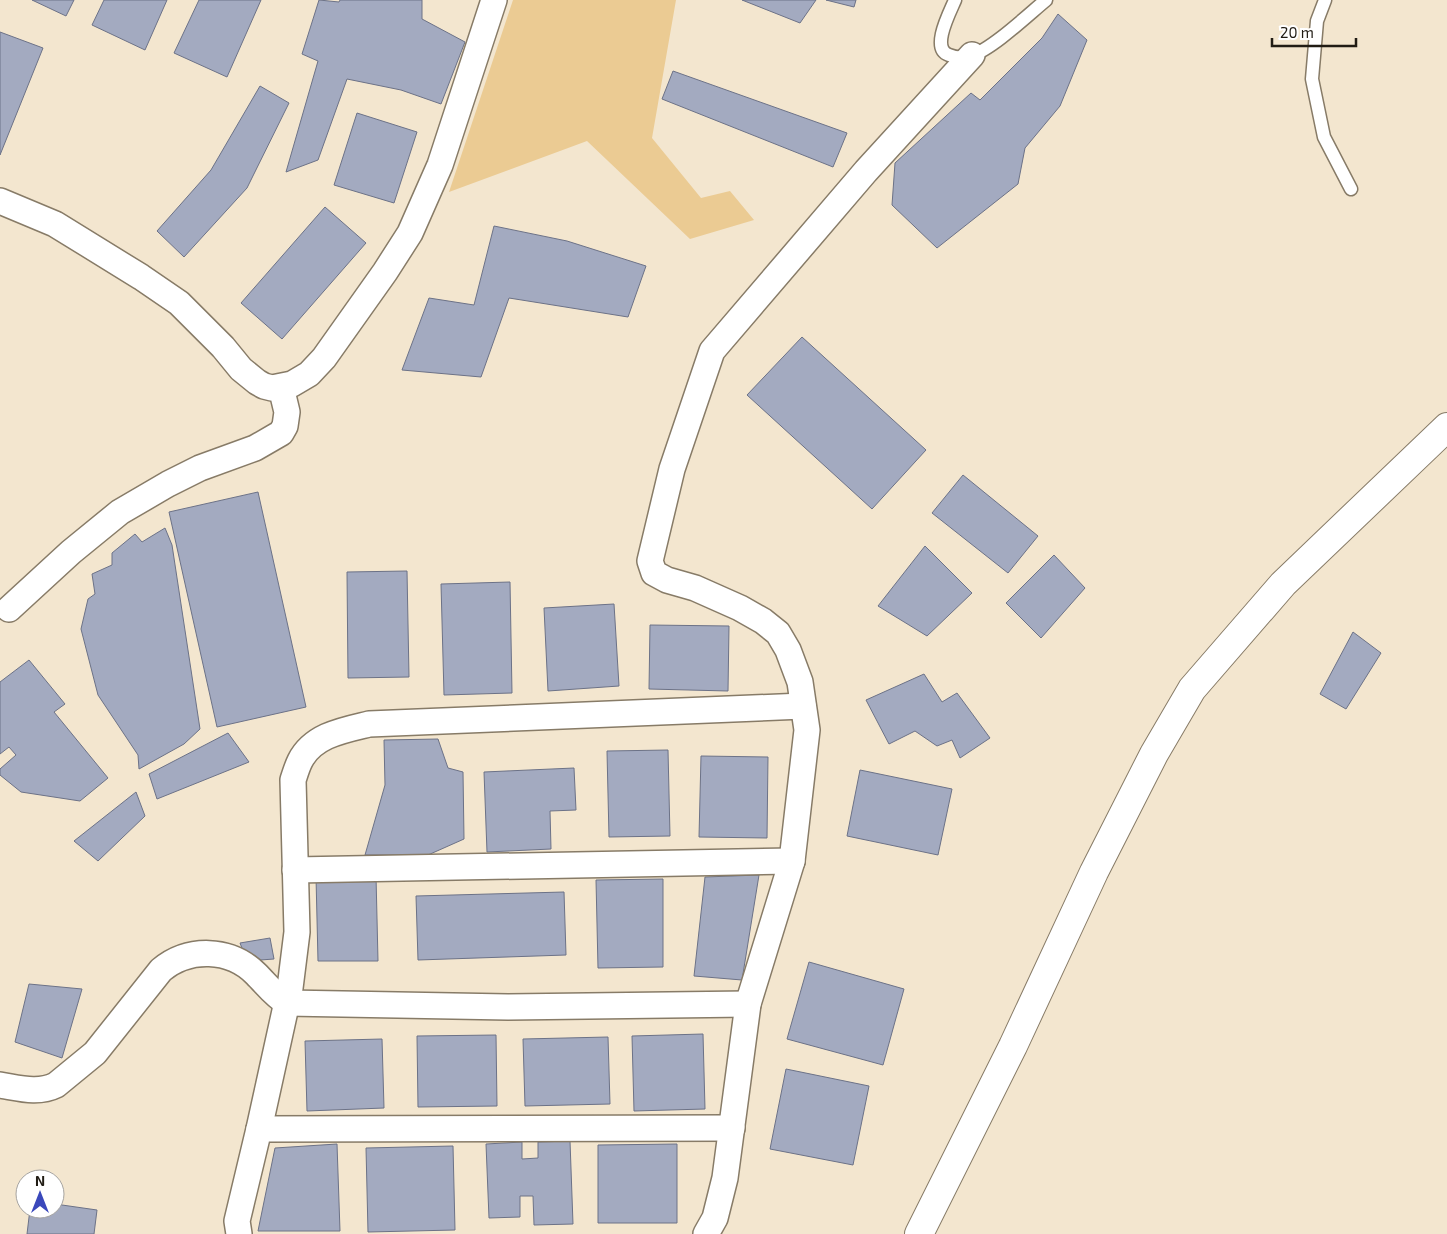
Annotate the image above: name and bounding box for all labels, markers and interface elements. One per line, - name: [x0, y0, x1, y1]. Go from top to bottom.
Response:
- scale bar: [1272, 15, 1356, 47]
- text: 20 m: [1280, 23, 1314, 41]
- north arrow: [15, 1169, 65, 1219]
- text: N: [35, 1172, 45, 1189]

